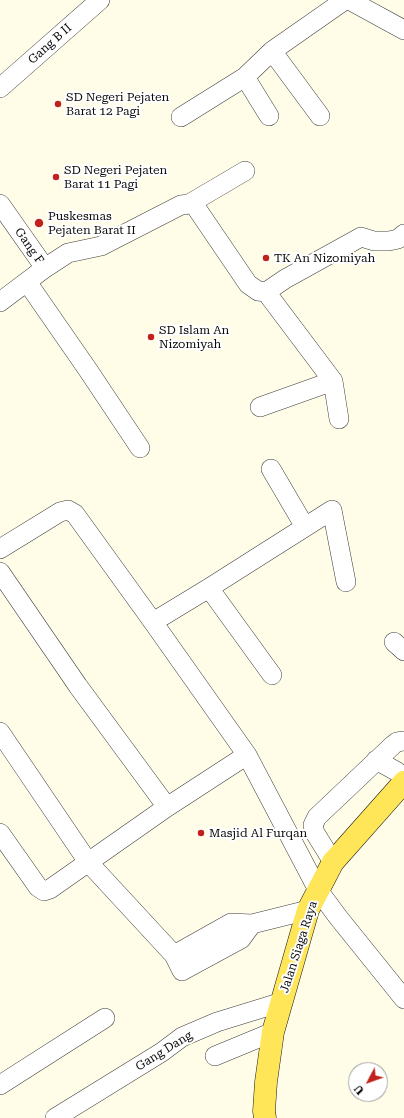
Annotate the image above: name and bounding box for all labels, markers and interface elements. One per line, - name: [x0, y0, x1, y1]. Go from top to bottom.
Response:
- street label: Gang B II: [25, 21, 75, 67]
- place label: SD Negeri Pejaten Barat 12 Pagi: [66, 90, 169, 118]
- marker: SD Negeri Pejaten Barat 12 Pagi: [53, 99, 63, 109]
- place label: SD Negeri Pejaten Barat 11 Pagi: [64, 163, 167, 191]
- marker: SD Negeri Pejaten Barat 11 Pagi: [51, 172, 61, 182]
- place label: Puskesmas Pejaten Barat II: [48, 209, 136, 237]
- marker: Puskesmas Pejaten Barat II: [33, 217, 45, 229]
- street label: Gang F: [11, 225, 47, 267]
- place label: TK An Nizomiyah: [274, 251, 375, 265]
- marker: TK An Nizomiyah: [261, 253, 271, 263]
- place label: SD Islam An Nizomiyah: [159, 323, 229, 351]
- marker: SD Islam An Nizomiyah: [146, 332, 156, 342]
- place label: Masjid Al Furqan: [209, 826, 307, 840]
- marker: Masjid Al Furqan: [196, 828, 206, 838]
- street label: Jalan Siaga Raya: [277, 899, 321, 995]
- street label: Gang Dang: [133, 1028, 195, 1074]
- north arrow: [348, 1062, 388, 1102]
- text: U: [352, 1082, 367, 1097]

